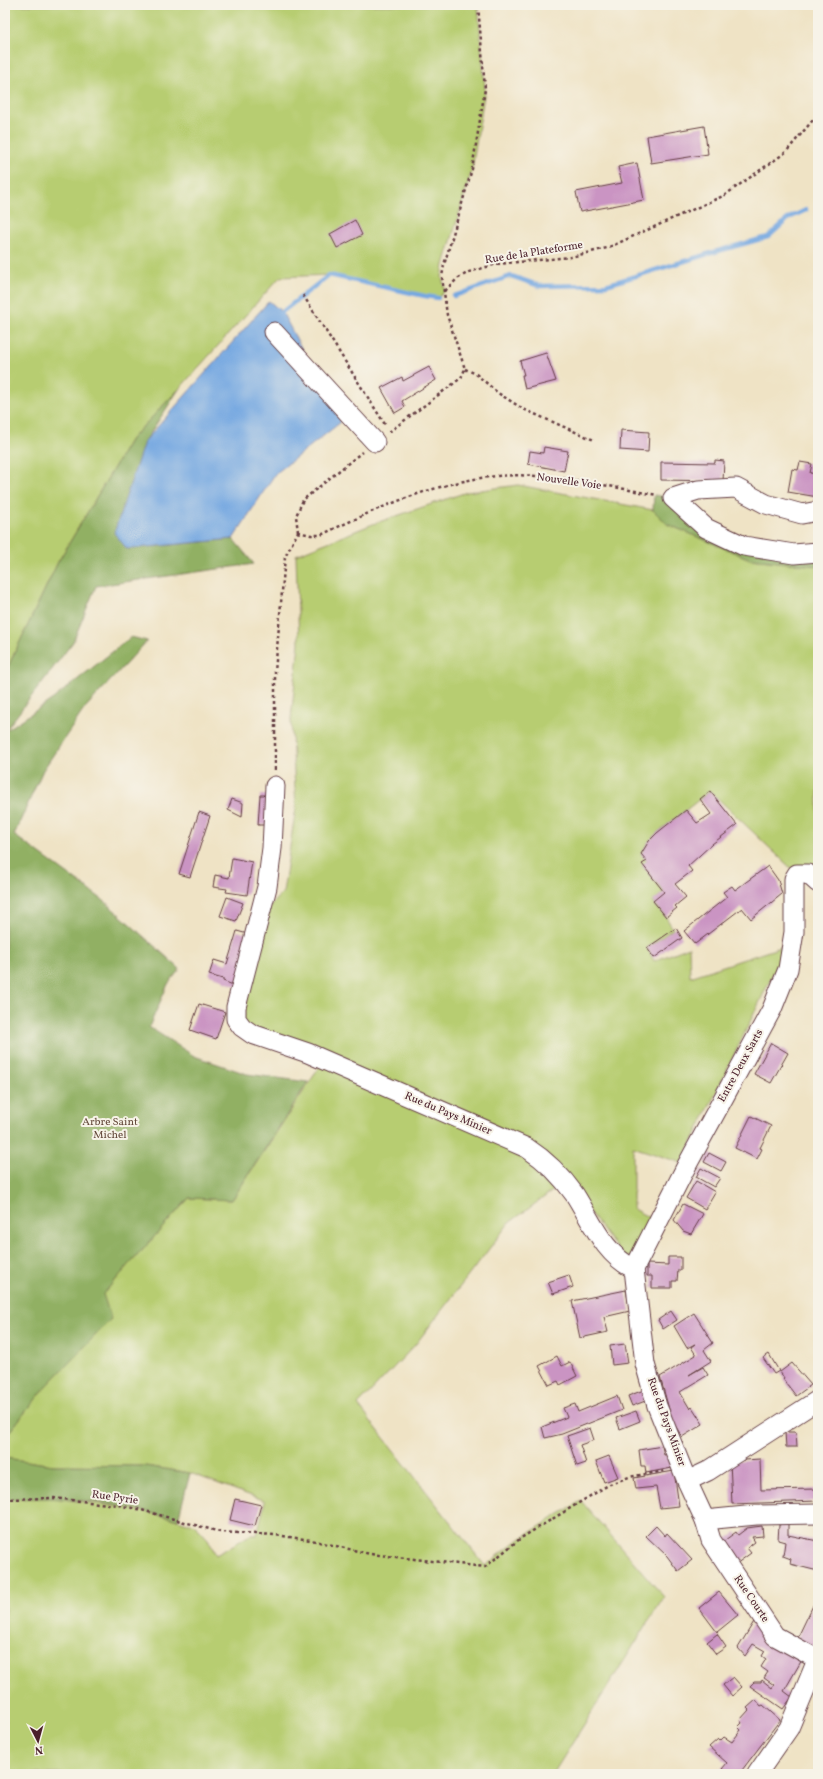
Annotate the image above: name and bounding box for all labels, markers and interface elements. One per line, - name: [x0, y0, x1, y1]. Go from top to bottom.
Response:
- street label: Rue de la Plateforme: [484, 238, 584, 268]
- street label: Nouvelle Voie: [536, 470, 602, 494]
- street label: Entre Deux Sarts: [715, 1027, 767, 1105]
- street label: Rue du Pays Minier: [402, 1089, 494, 1139]
- park label: Arbre Saint Michel: [82, 1115, 138, 1143]
- street label: Rue du Pays Minier: [643, 1376, 689, 1469]
- street label: Rue Pyrie: [91, 1487, 139, 1509]
- street label: Rue Courte: [730, 1572, 772, 1626]
- north arrow: [18, 1721, 58, 1761]
- text: N: [34, 1742, 44, 1757]

